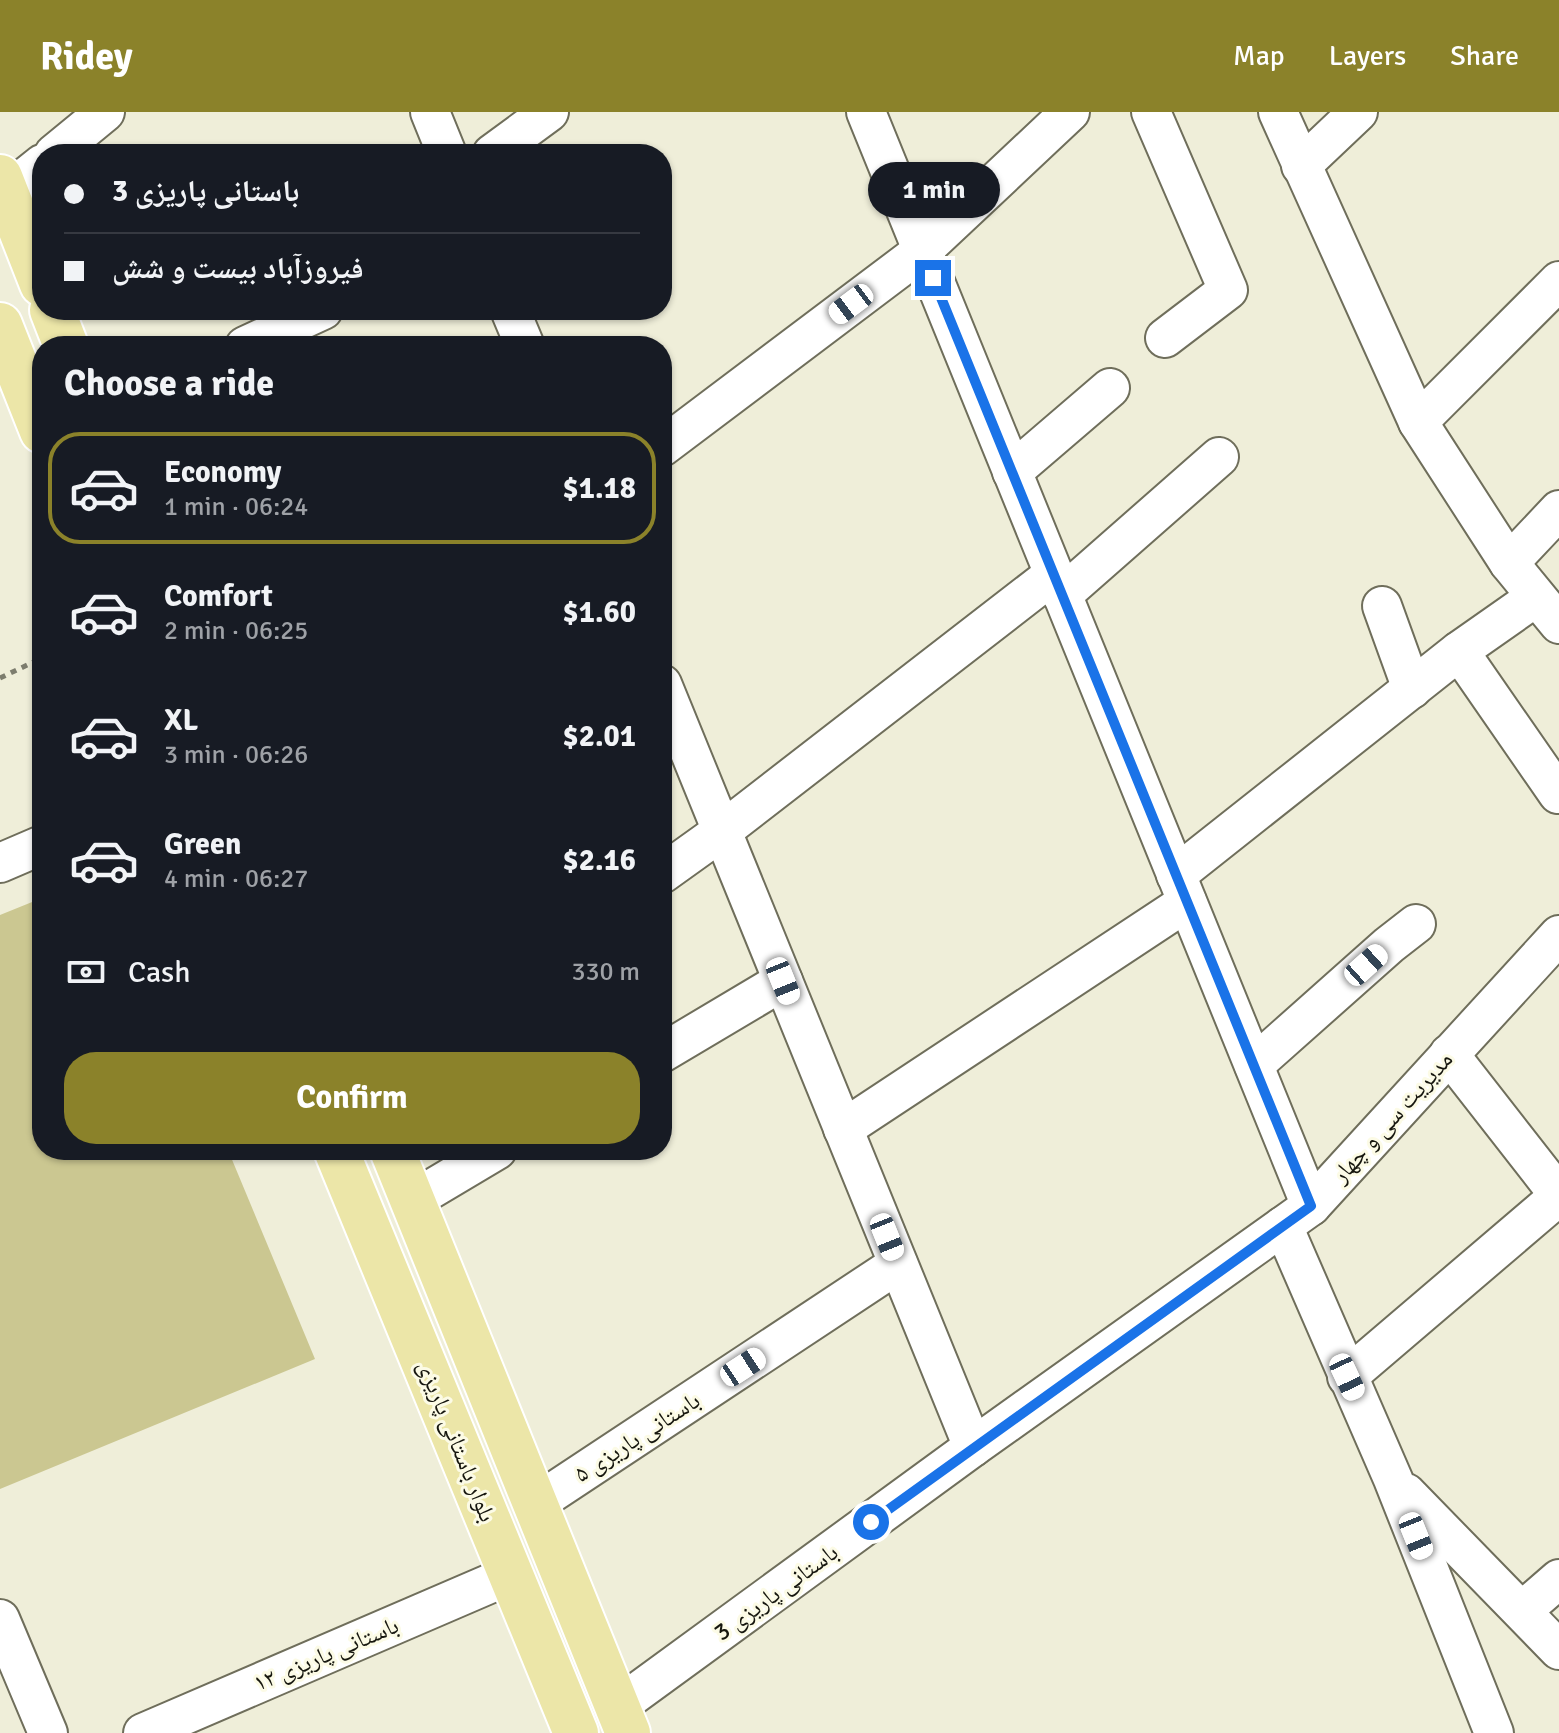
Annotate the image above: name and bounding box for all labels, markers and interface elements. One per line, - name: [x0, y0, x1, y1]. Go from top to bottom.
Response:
- text: Ridey: [40, 33, 133, 80]
- text: Map: [1233, 39, 1285, 73]
- text: Layers: [1329, 39, 1406, 73]
- text: Share: [1450, 39, 1519, 73]
- callout: 1 min: [867, 162, 999, 218]
- text: باستانی پاریزی 3: [112, 173, 299, 210]
- text: 1 min: [903, 174, 965, 206]
- text: فیروزآباد بیست و شش: [112, 250, 364, 287]
- route end: [915, 260, 951, 296]
- car: [825, 280, 877, 328]
- text: Choose a ride: [64, 361, 274, 406]
- icon: car: [68, 452, 140, 524]
- text: Economy: [164, 454, 281, 491]
- text: $1.18: [563, 470, 636, 507]
- text: 1 min · 06:24: [164, 491, 308, 523]
- icon: car: [68, 576, 140, 648]
- text: Comfort: [164, 578, 273, 615]
- text: $1.60: [563, 594, 636, 631]
- text: 2 min · 06:25: [164, 615, 308, 647]
- icon: car: [68, 700, 140, 772]
- text: XL: [164, 702, 198, 739]
- text: $2.01: [563, 718, 636, 755]
- text: 3 min · 06:26: [164, 739, 308, 771]
- icon: car: [68, 824, 140, 896]
- text: Green: [164, 826, 241, 863]
- text: $2.16: [563, 842, 636, 879]
- text: 4 min · 06:27: [164, 863, 308, 895]
- car: [1340, 940, 1392, 990]
- icon: cash: [64, 950, 108, 994]
- text: Cash: [128, 954, 191, 991]
- car: [763, 954, 803, 1008]
- text: 330 m: [571, 956, 640, 988]
- street label: مدیریت سی و چهار: [1324, 1045, 1459, 1190]
- button: Confirm: [64, 1052, 640, 1144]
- car: [867, 1210, 907, 1264]
- car: [716, 1344, 770, 1390]
- car: [1326, 1350, 1368, 1404]
- street label: بلوار باستانی پاریزی: [411, 1356, 503, 1526]
- street label: باستانی پاریزی ۵: [568, 1385, 706, 1489]
- route start: [853, 1504, 889, 1540]
- car: [1396, 1509, 1436, 1563]
- street label: باستانی پاریزی 3: [708, 1537, 844, 1647]
- street label: باستانی پاریزی ۱۲: [249, 1610, 403, 1698]

